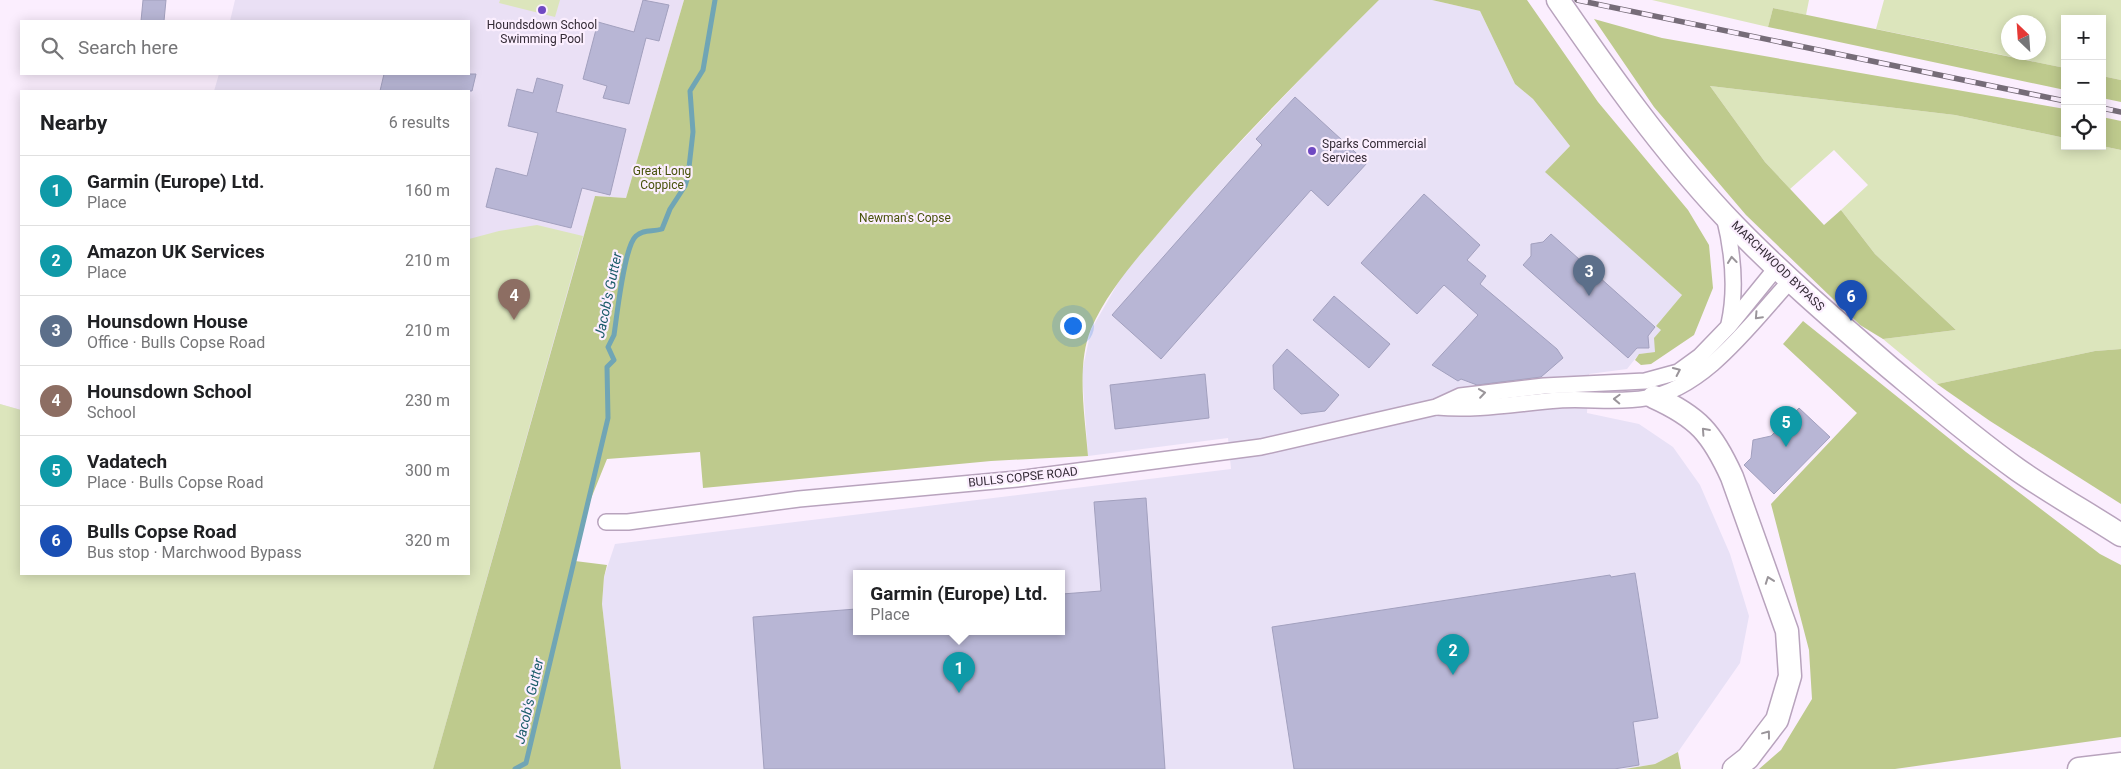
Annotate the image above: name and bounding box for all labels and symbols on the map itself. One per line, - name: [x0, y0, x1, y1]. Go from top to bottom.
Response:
- marker: Houndsdown School Swimming Pool: [536, 4, 548, 16]
- north arrow: [2001, 15, 2046, 60]
- place label: Houndsdown School Swimming Pool: [487, 18, 597, 46]
- place label: Sparks Commercial Services: [1322, 137, 1426, 165]
- marker: Sparks Commercial Services: [1306, 145, 1318, 157]
- park label: Great Long Coppice: [633, 164, 691, 192]
- park label: Newman's Copse: [859, 211, 951, 225]
- street label: MARCHWOOD BYPASS: [1729, 218, 1827, 314]
- water label: Jacob's Gutter: [591, 250, 625, 339]
- pin: 3: [1573, 255, 1605, 296]
- one-way arrow: [1727, 256, 1738, 264]
- pin: 4: [498, 279, 530, 320]
- pin: 6: [1835, 280, 1867, 321]
- one-way arrow: [1755, 310, 1764, 319]
- your location: [1060, 313, 1086, 339]
- one-way arrow: [1672, 367, 1681, 377]
- one-way arrow: [1478, 388, 1486, 399]
- one-way arrow: [1613, 394, 1621, 404]
- pin: 5: [1770, 406, 1802, 447]
- one-way arrow: [1702, 428, 1711, 437]
- street label: BULLS COPSE ROAD: [968, 464, 1079, 490]
- one-way arrow: [1765, 576, 1775, 585]
- pin: 2: [1437, 634, 1469, 675]
- pin: 1: [943, 652, 975, 693]
- water label: Jacob's Gutter: [511, 656, 547, 745]
- one-way arrow: [1761, 730, 1770, 740]

